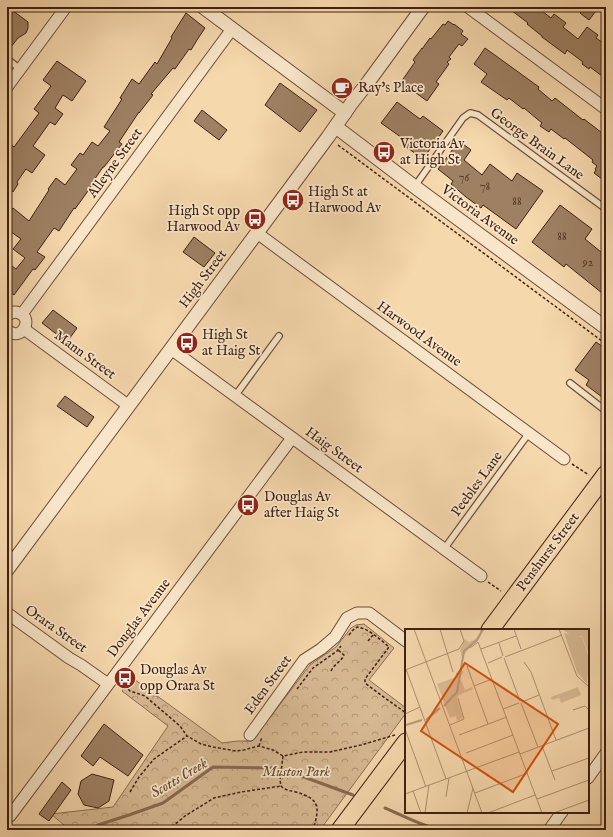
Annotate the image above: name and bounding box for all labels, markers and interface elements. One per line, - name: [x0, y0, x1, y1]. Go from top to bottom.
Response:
- cafe icon: Ray's Place: [329, 75, 355, 101]
- place label: Ray's Place: [358, 79, 424, 97]
- street label: George Brain Lane: [486, 104, 588, 184]
- street label: Alleyne Street: [83, 124, 147, 202]
- place label: Victoria Av at High St: [399, 135, 465, 169]
- bus stop icon: Victoria Av at High St: [371, 139, 397, 165]
- house number: 76: [459, 170, 470, 185]
- house number: 78: [480, 179, 490, 194]
- street label: Victoria Avenue: [437, 180, 523, 250]
- place label: High St at Harwood Av: [308, 183, 382, 217]
- bus stop icon: High St at Harwood Av: [280, 187, 306, 213]
- house number: 88: [512, 194, 522, 209]
- place label: High St opp Harwood Av: [167, 202, 241, 236]
- bus stop icon: High St opp Harwood Av: [242, 206, 268, 232]
- house number: 88: [557, 229, 567, 244]
- street label: High Street: [175, 246, 231, 312]
- house number: 92: [582, 255, 594, 270]
- street label: Harwood Avenue: [373, 297, 465, 371]
- place label: High St at Haig St: [202, 326, 261, 360]
- street label: Mann Street: [51, 327, 120, 384]
- bus stop icon: High St at Haig St: [174, 330, 200, 356]
- street label: Haig Street: [302, 423, 367, 477]
- street label: Peebles Lane: [447, 447, 507, 520]
- place label: Douglas Av after Haig St: [264, 488, 339, 522]
- bus stop icon: Douglas Av after Haig St: [235, 492, 261, 518]
- street label: Penshurst Street: [513, 509, 584, 595]
- street label: Douglas Avenue: [103, 575, 175, 661]
- street label: Orara Street: [21, 601, 91, 657]
- inset map: [405, 629, 589, 813]
- street label: Eden Street: [240, 652, 296, 718]
- place label: Douglas Av opp Orara St: [140, 661, 215, 695]
- bus stop icon: Douglas Av opp Orara St: [112, 665, 138, 691]
- water label: Scotts Creek: [147, 754, 211, 802]
- park label: Muston Park: [262, 763, 330, 781]

